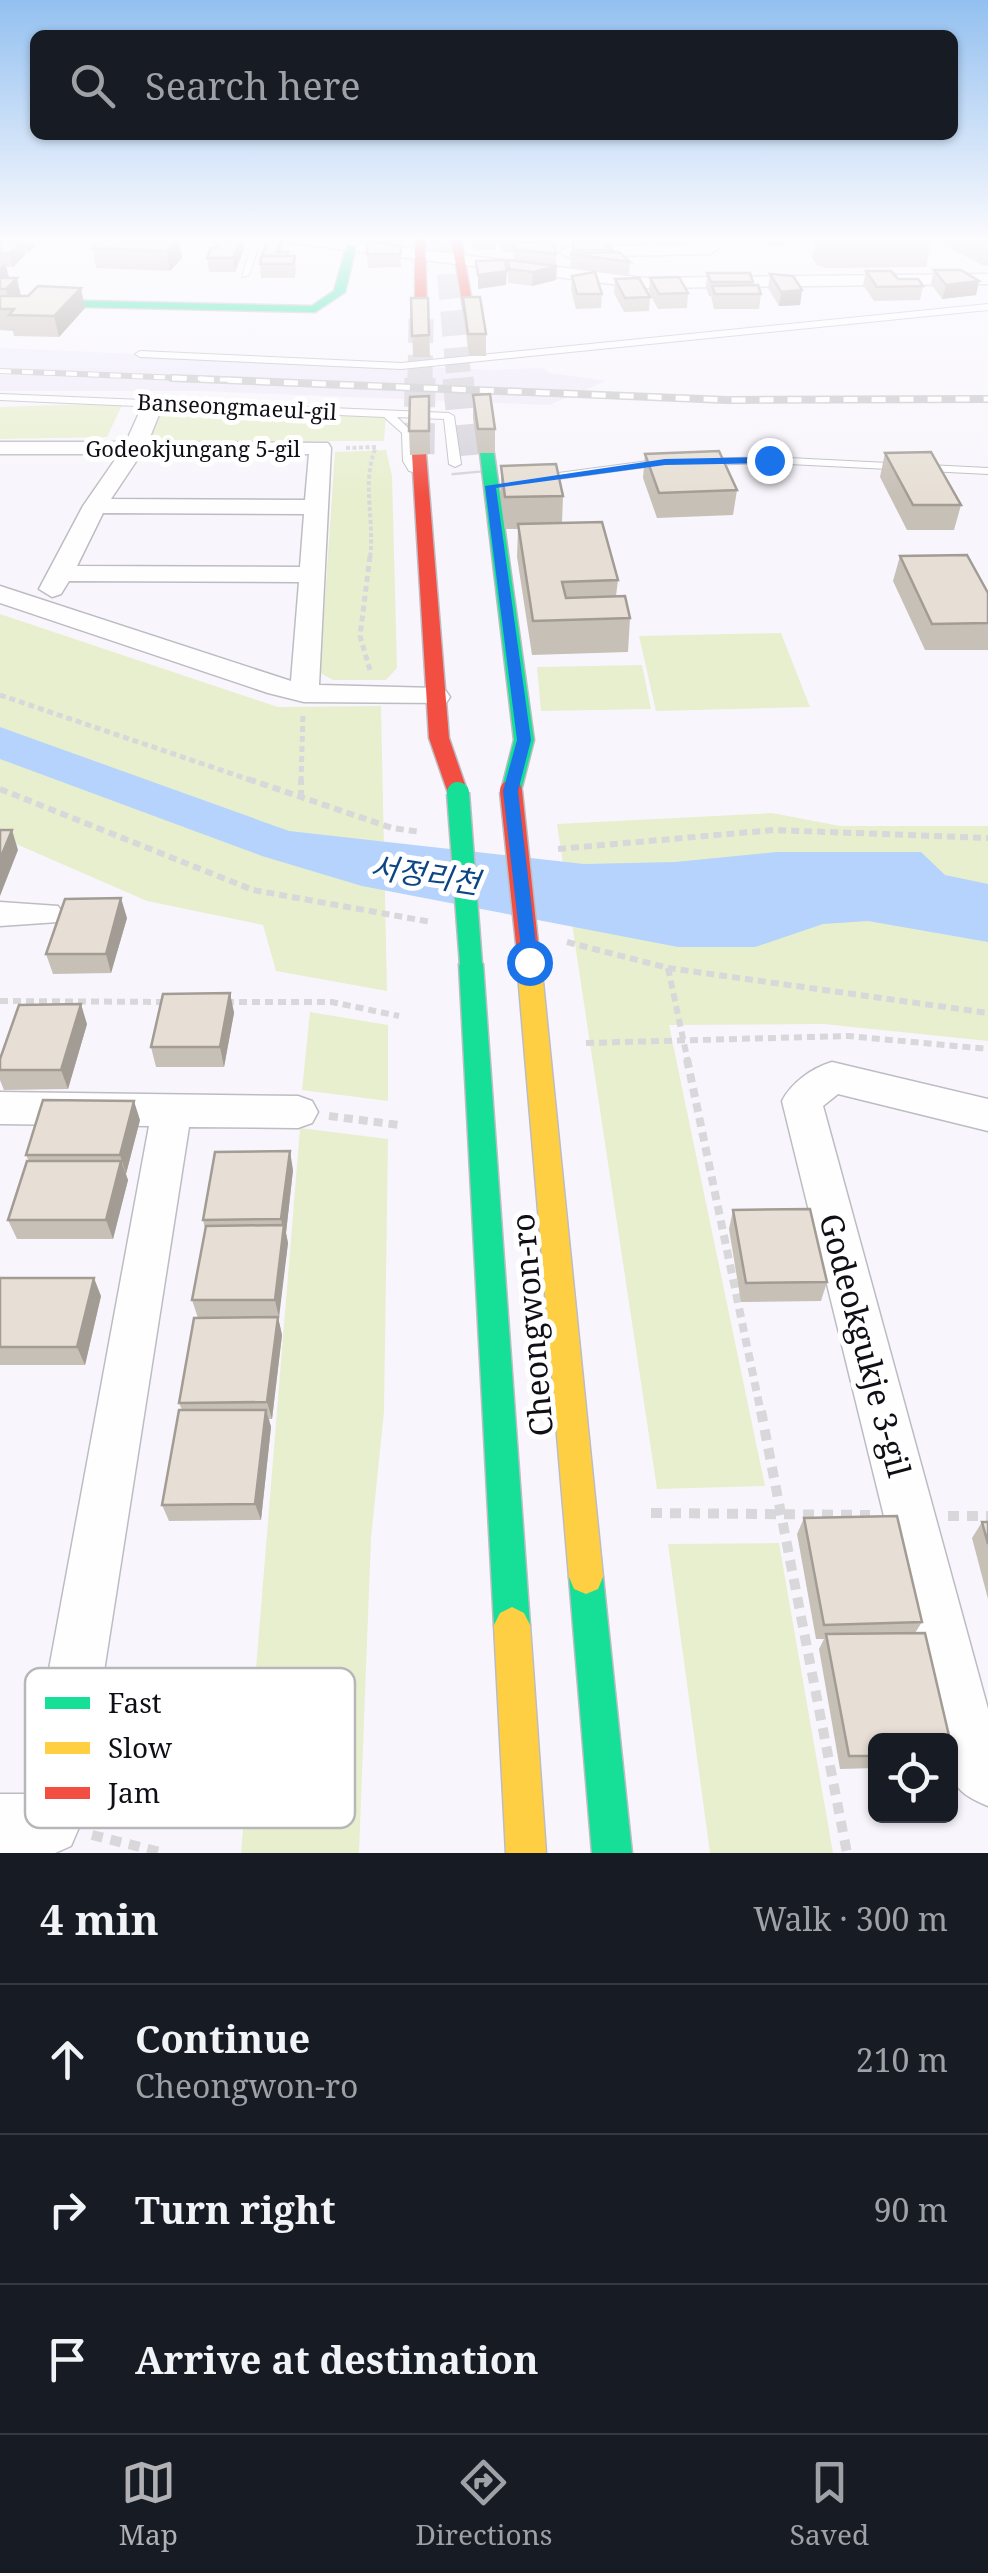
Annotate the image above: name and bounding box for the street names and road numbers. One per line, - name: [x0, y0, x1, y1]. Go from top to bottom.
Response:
- street label: Banseongmaeul-gil: [137, 386, 338, 426]
- street label: Godeokjungang 5-gil: [86, 433, 301, 463]
- street label: Godeokgukje 3-gil: [810, 1208, 922, 1482]
- street label: Cheongwon-ro: [500, 1212, 562, 1438]

